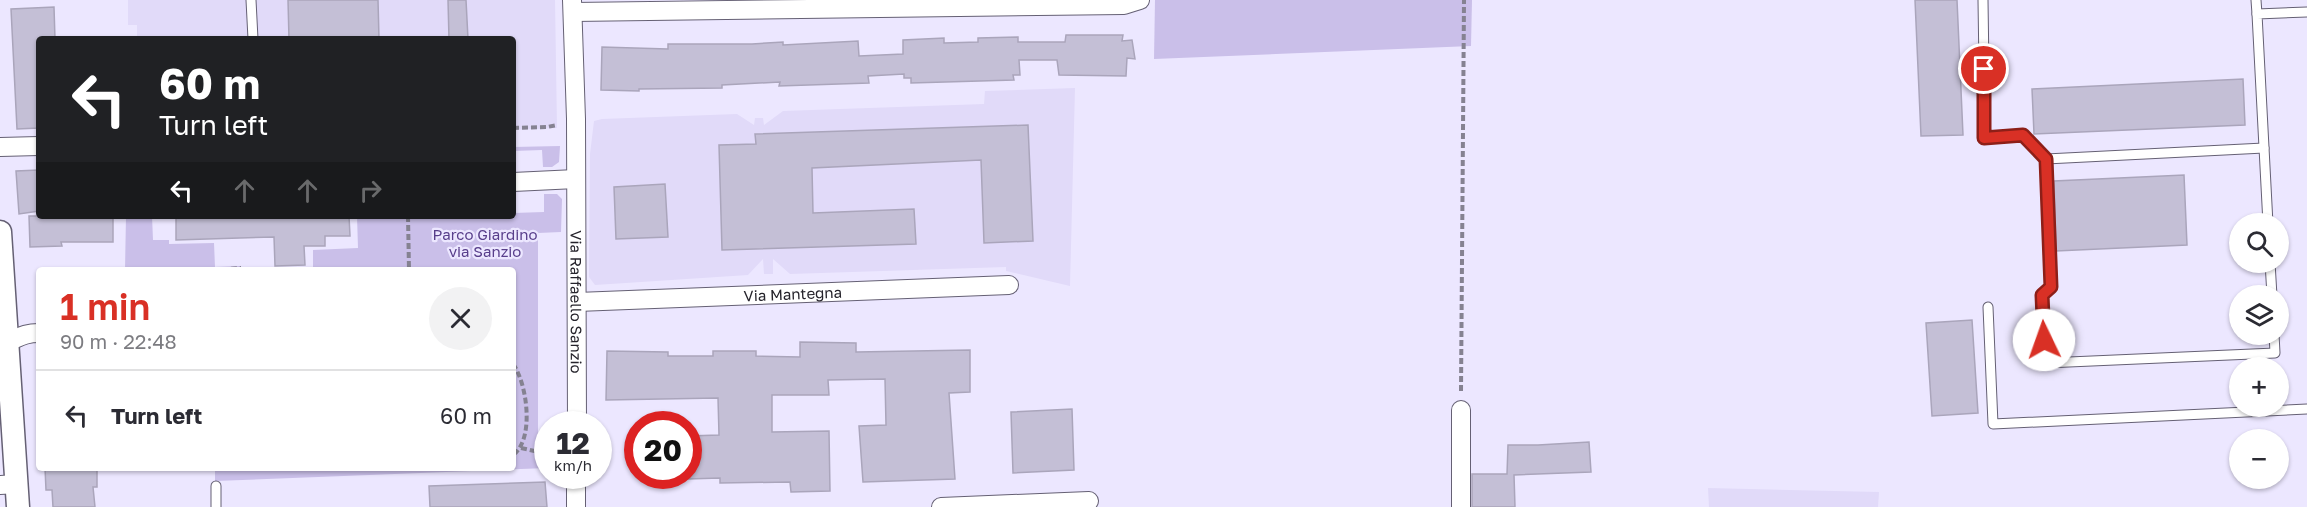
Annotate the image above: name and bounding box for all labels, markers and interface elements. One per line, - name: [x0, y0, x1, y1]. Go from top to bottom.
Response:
- pin: [1958, 43, 2009, 94]
- icon: arrive: [1967, 52, 2000, 85]
- text: 60 m: [159, 58, 260, 108]
- icon: left: [60, 60, 138, 138]
- text: Turn left: [159, 109, 268, 141]
- icon: left: [165, 174, 198, 207]
- icon: ahead: [228, 174, 261, 207]
- icon: ahead: [291, 174, 324, 207]
- icon: right: [354, 174, 387, 207]
- map controls: [2229, 213, 2289, 489]
- button: search: [2229, 213, 2289, 273]
- park label: Parco Giardino via Sanzio: [432, 225, 538, 260]
- street label: Via Raffaello Sanzio: [567, 230, 586, 374]
- street label: Via Mantegna: [743, 283, 842, 304]
- text: 1 min: [60, 285, 150, 328]
- button: layers: [2229, 285, 2289, 345]
- button: close: [429, 287, 492, 350]
- position arrow: [2012, 308, 2076, 372]
- text: 90 m · 22:48: [60, 329, 177, 353]
- button: +: [2229, 357, 2289, 417]
- icon: left: [60, 399, 93, 432]
- text: Turn left: [111, 402, 202, 429]
- text: 60 m: [440, 402, 492, 429]
- speed limit sign: 20: [624, 411, 702, 489]
- text: 12: [556, 425, 590, 461]
- button: −: [2229, 429, 2289, 489]
- text: km/h: [554, 456, 592, 474]

